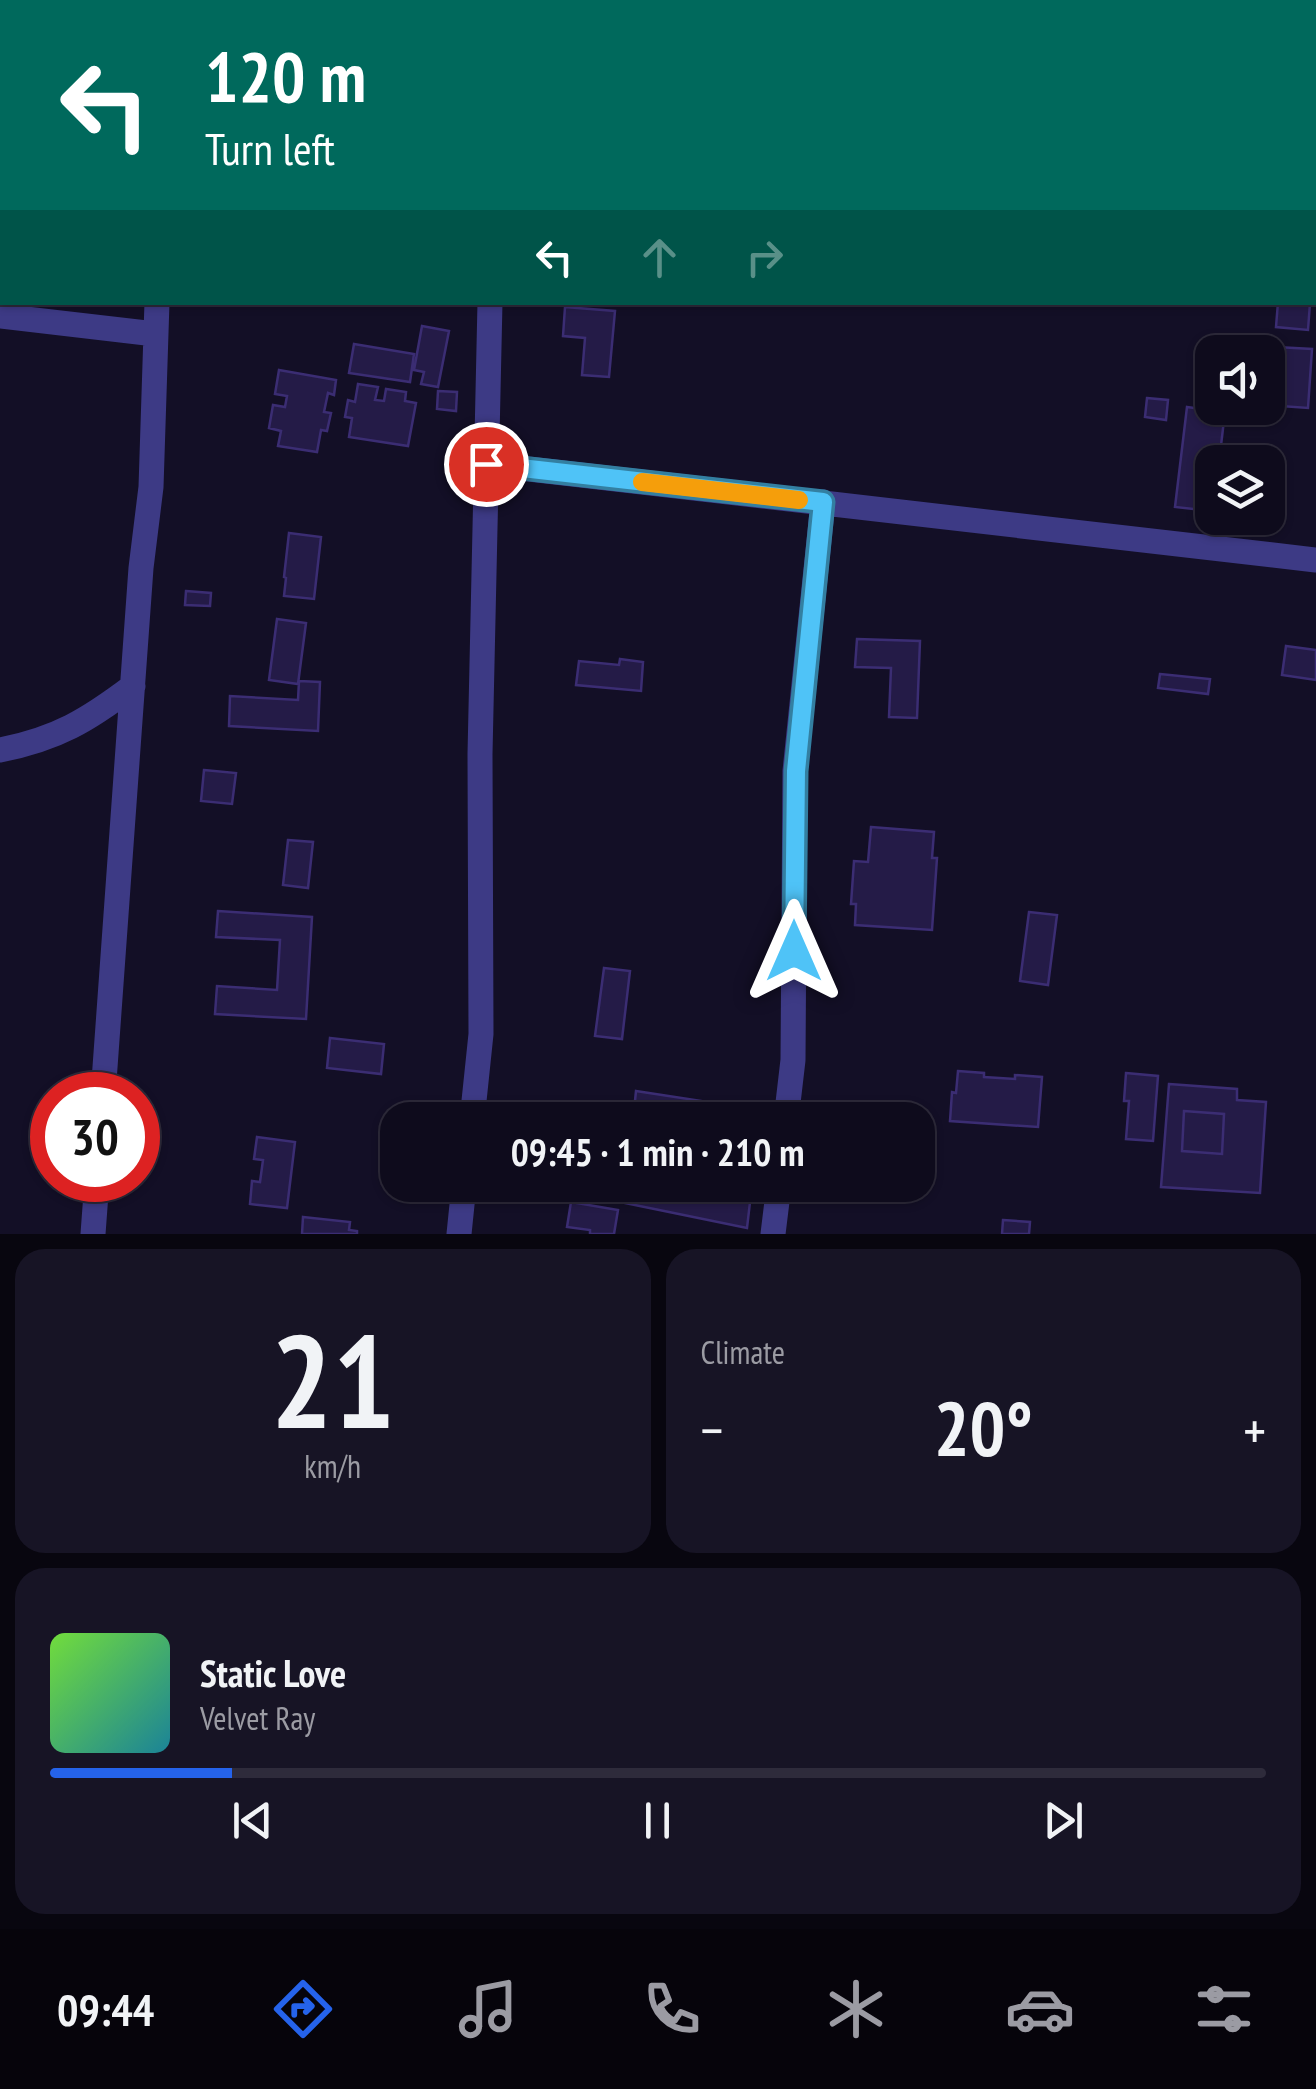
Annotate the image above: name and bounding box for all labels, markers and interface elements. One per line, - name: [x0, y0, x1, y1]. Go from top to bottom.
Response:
- text: 120 m: [205, 31, 366, 121]
- icon: left: [40, 40, 170, 170]
- text: Turn left: [205, 119, 335, 177]
- icon: left: [527, 230, 582, 285]
- icon: ahead: [632, 230, 687, 285]
- icon: right: [737, 230, 792, 285]
- map controls: [1195, 335, 1285, 535]
- button: sound: [1195, 335, 1285, 425]
- pin: [444, 422, 529, 507]
- icon: arrive: [459, 437, 514, 492]
- button: layers: [1195, 445, 1285, 535]
- position arrow: [742, 899, 846, 1003]
- speed limit sign: 30: [30, 1072, 160, 1202]
- text: 09:45 · 1 min · 210 m: [511, 1127, 804, 1176]
- text: 21: [271, 1296, 395, 1464]
- text: Climate: [701, 1331, 785, 1373]
- text: 20°: [934, 1380, 1033, 1477]
- text: −: [701, 1394, 723, 1465]
- text: +: [1243, 1394, 1266, 1465]
- text: km/h: [304, 1445, 361, 1487]
- text: Static Love: [200, 1648, 346, 1697]
- text: Velvet Ray: [200, 1697, 315, 1739]
- icon: previous: [225, 1793, 280, 1848]
- icon: pause: [630, 1793, 685, 1848]
- icon: next: [1036, 1793, 1091, 1848]
- icon: directions: [268, 1974, 338, 2044]
- icon: music: [453, 1974, 523, 2044]
- icon: phone: [637, 1974, 707, 2044]
- icon: climate: [821, 1974, 891, 2044]
- icon: car: [1005, 1974, 1075, 2044]
- icon: filters: [1189, 1974, 1259, 2044]
- text: 09:44: [57, 1980, 154, 2038]

